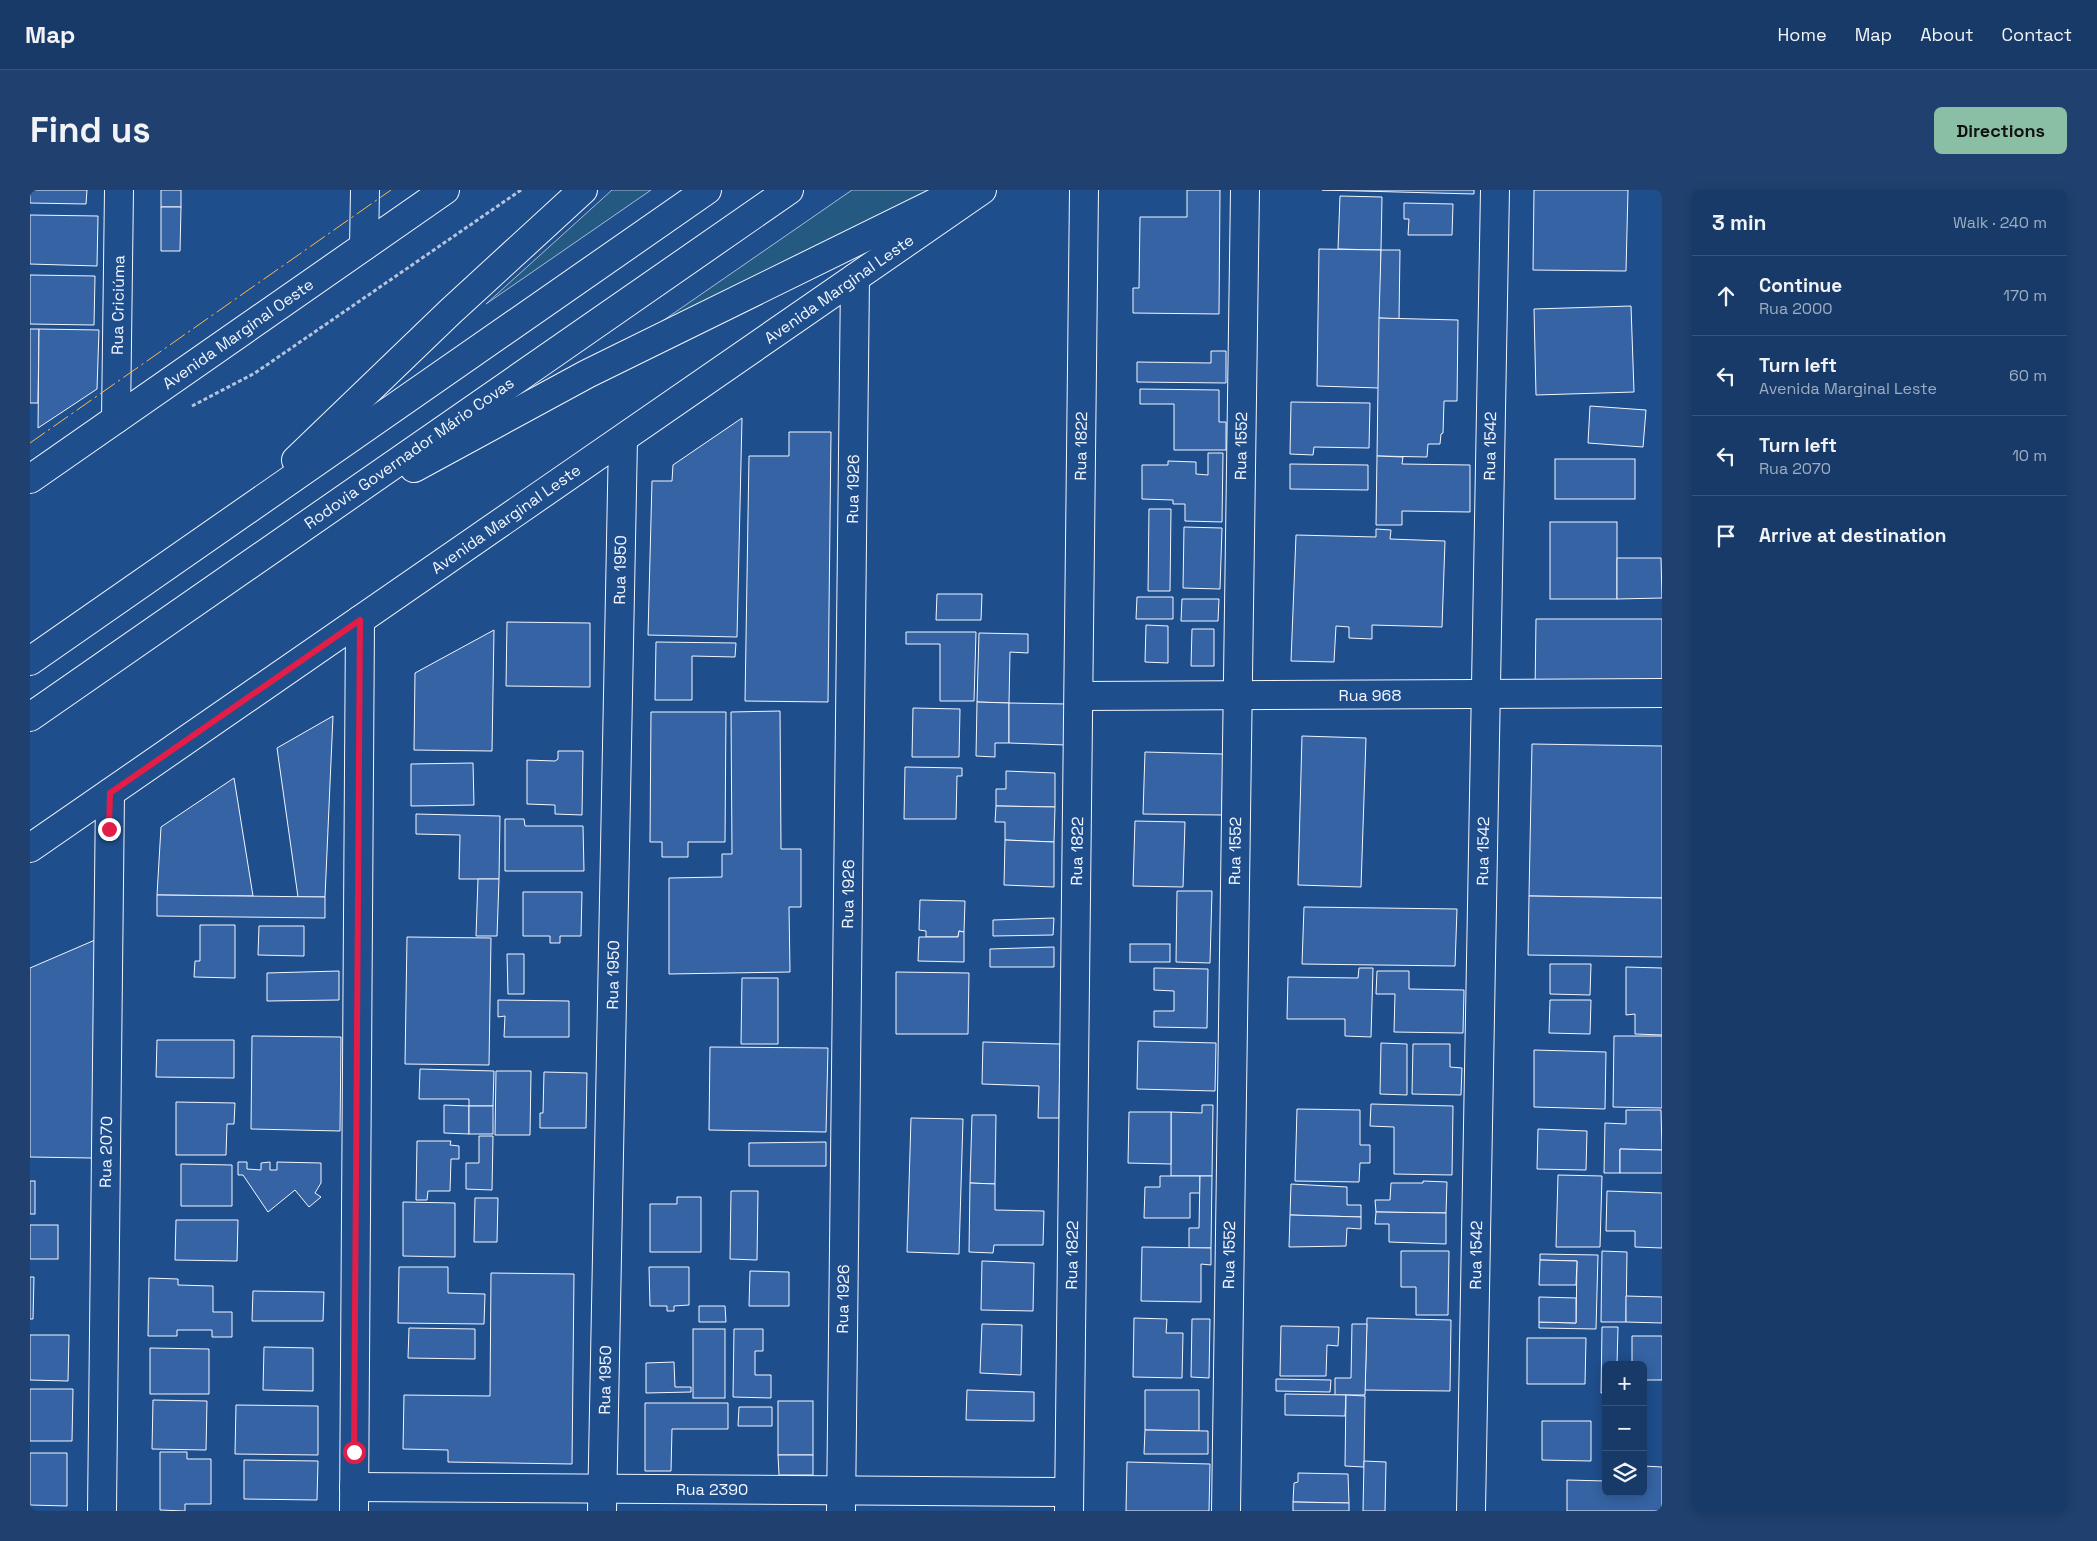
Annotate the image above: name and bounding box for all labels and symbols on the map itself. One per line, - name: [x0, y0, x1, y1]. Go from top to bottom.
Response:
- street label: Avenida Marginal Leste: [760, 229, 918, 349]
- street label: Rua Criciúma: [107, 255, 129, 355]
- street label: Avenida Marginal Oeste: [158, 274, 318, 394]
- street label: Rodovia Governador Mário Covas: [300, 372, 518, 534]
- street label: Rua 1822: [1070, 411, 1092, 481]
- street label: Rua 1542: [1479, 411, 1501, 481]
- street label: Rua 1552: [1230, 412, 1252, 480]
- street label: Rua 1926: [842, 454, 864, 524]
- street label: Avenida Marginal Leste: [427, 459, 585, 579]
- street label: Rua 1950: [609, 535, 631, 605]
- street label: Rua 968: [1339, 685, 1401, 706]
- street label: Rua 1822: [1066, 816, 1088, 886]
- street label: Rua 1542: [1472, 816, 1494, 886]
- street label: Rua 1552: [1224, 817, 1246, 885]
- route end: [98, 818, 121, 841]
- street label: Rua 1926: [837, 859, 859, 929]
- street label: Rua 1950: [602, 940, 624, 1010]
- street label: Rua 2070: [95, 1116, 117, 1188]
- street label: Rua 1822: [1061, 1220, 1083, 1290]
- street label: Rua 1542: [1465, 1220, 1487, 1290]
- street label: Rua 1552: [1218, 1221, 1240, 1289]
- street label: Rua 1926: [832, 1264, 854, 1334]
- street label: Rua 1950: [594, 1345, 616, 1415]
- route start: [343, 1441, 366, 1464]
- street label: Rua 2390: [676, 1479, 748, 1500]

